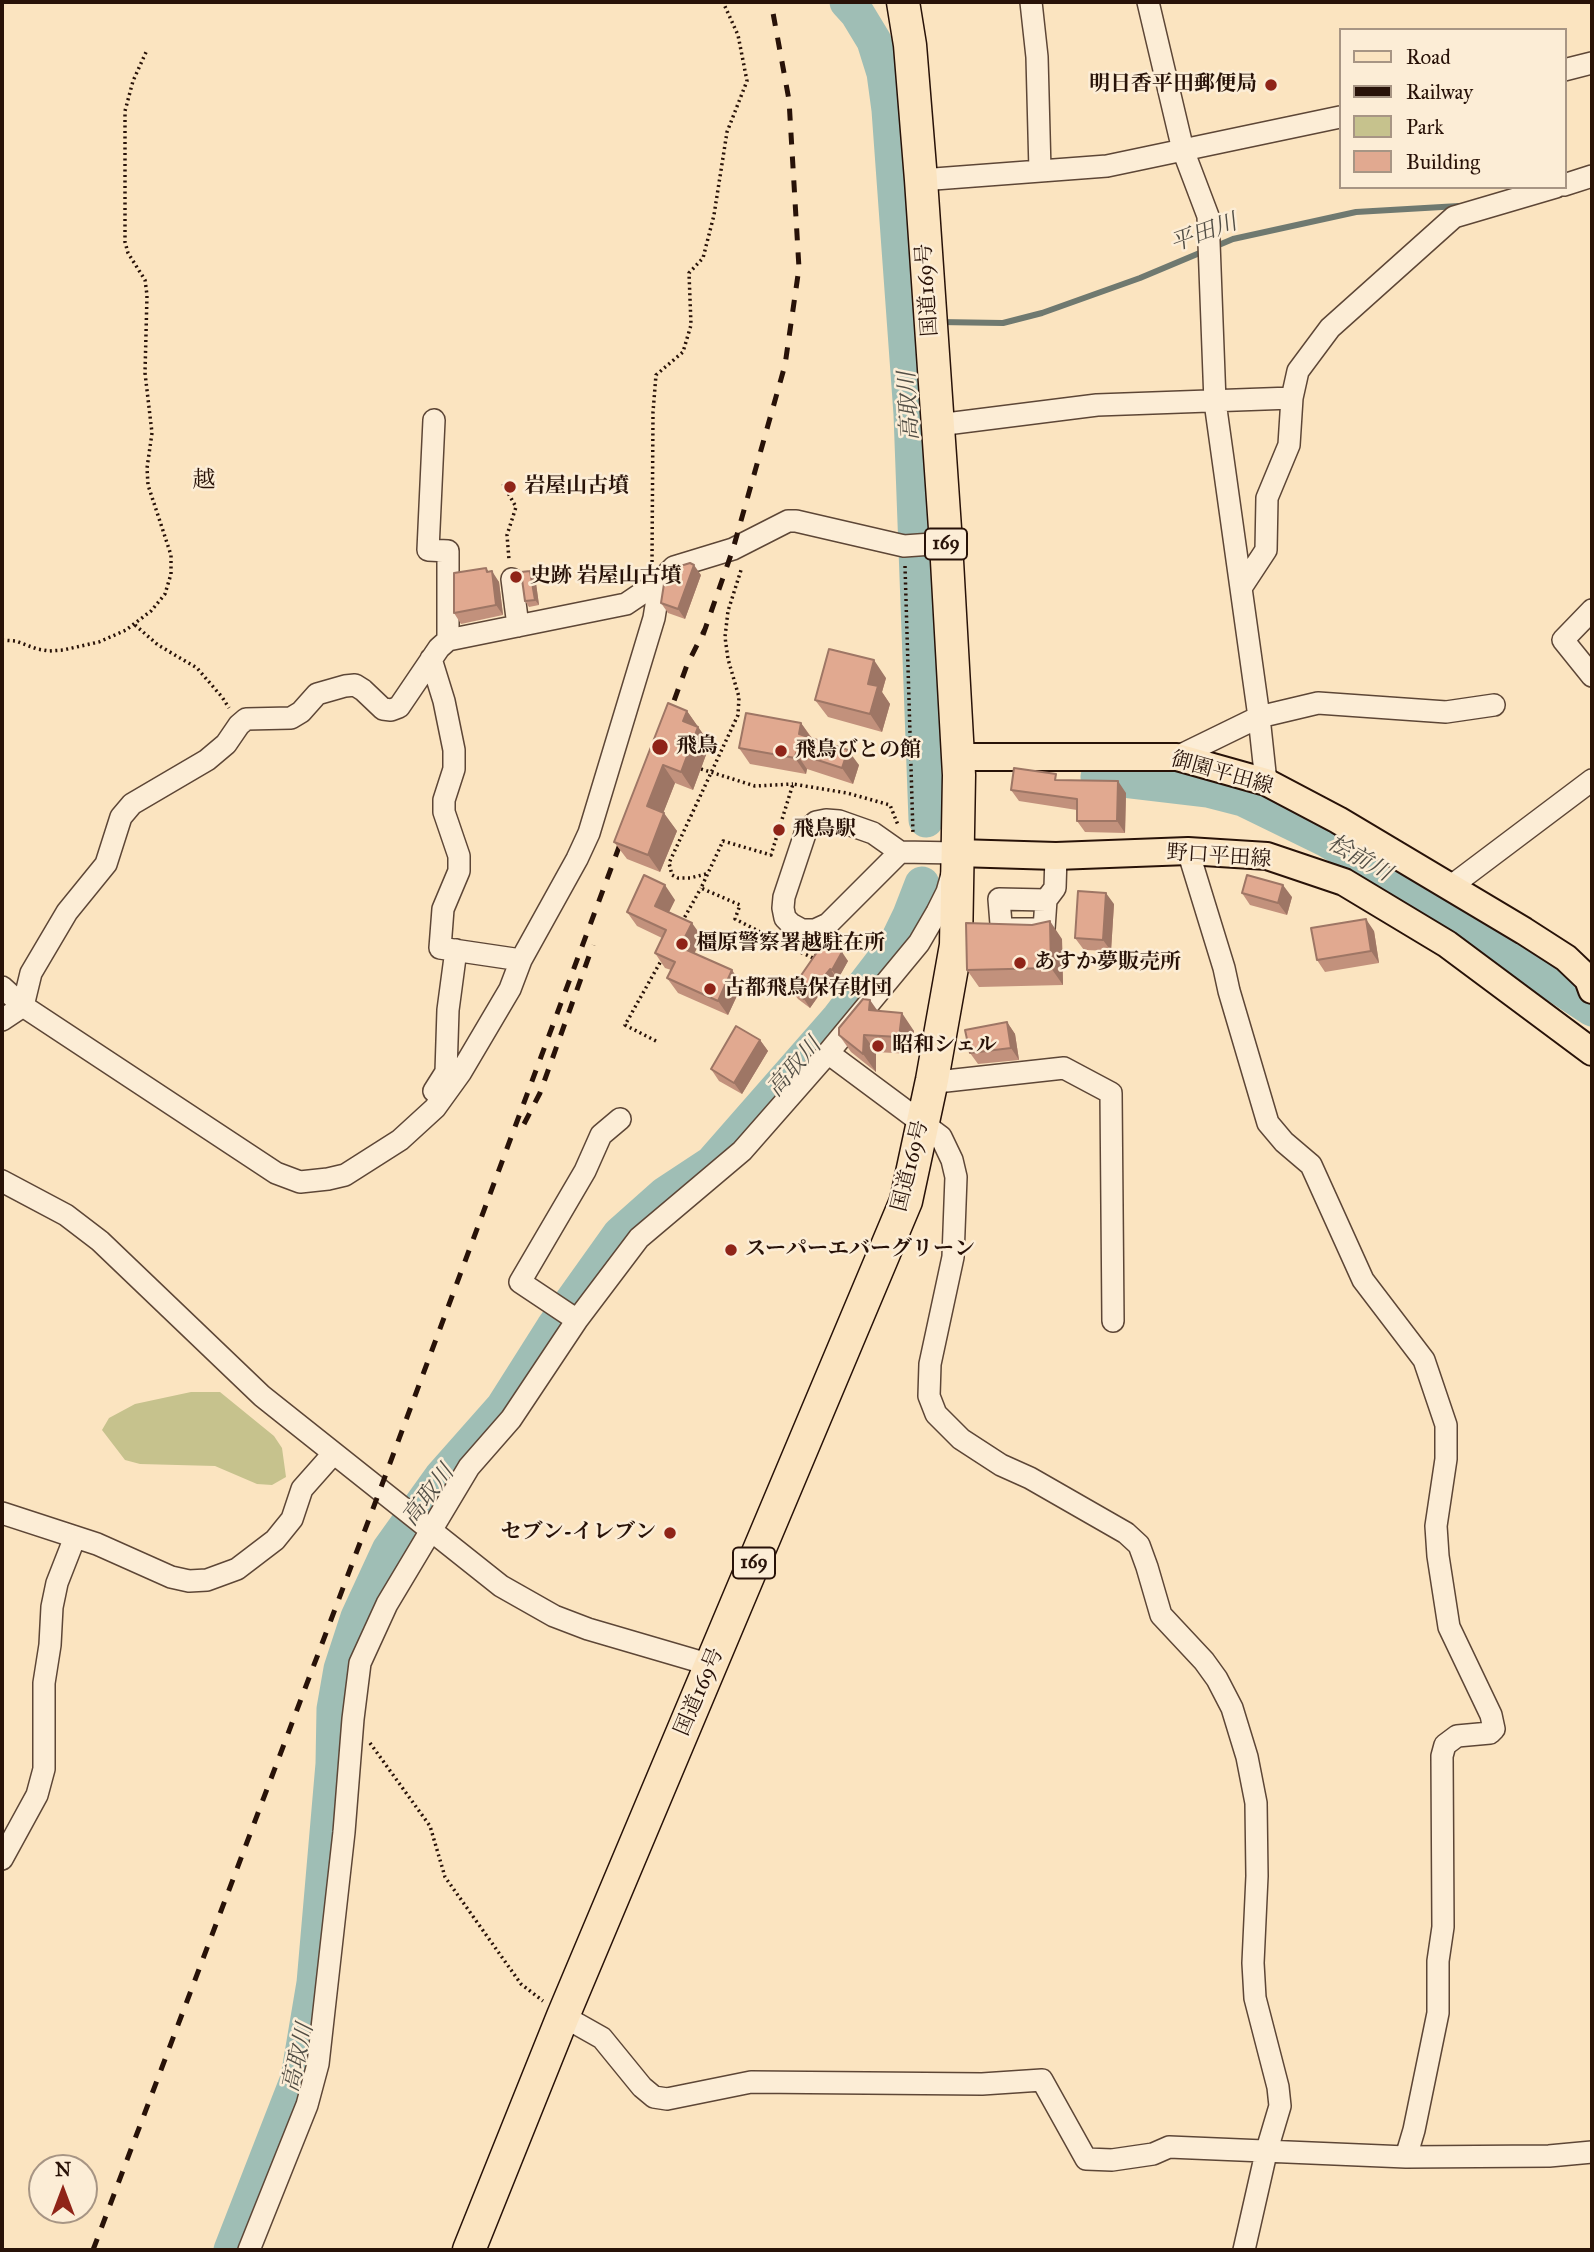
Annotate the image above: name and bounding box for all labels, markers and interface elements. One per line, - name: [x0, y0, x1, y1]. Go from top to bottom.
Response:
- legend: [1338, 28, 1566, 189]
- text: Road: [1406, 44, 1451, 70]
- place label: 明日香平田郵便局: [1089, 72, 1257, 98]
- marker: 明日香平田郵便局: [1263, 77, 1279, 93]
- text: Railway: [1406, 79, 1473, 105]
- text: Park: [1406, 114, 1444, 140]
- text: Building: [1406, 149, 1480, 175]
- water label: 平田川: [1167, 209, 1241, 259]
- street label: 国道169号: [912, 243, 944, 337]
- water label: 高取川: [894, 371, 926, 441]
- district label: 越: [193, 467, 215, 495]
- place label: 岩屋山古墳: [524, 474, 629, 500]
- marker: 岩屋山古墳: [502, 479, 518, 495]
- road number: 169: [925, 528, 967, 559]
- place label: 史跡 岩屋山古墳: [530, 564, 682, 590]
- marker: 史跡 岩屋山古墳: [508, 569, 524, 585]
- place label: 飛鳥: [676, 734, 718, 760]
- marker: 飛鳥: [650, 737, 670, 757]
- place label: 飛鳥びとの館: [795, 738, 921, 764]
- marker: 飛鳥びとの館: [773, 743, 789, 759]
- street label: 御園平田線: [1168, 747, 1276, 801]
- place label: 飛鳥駅: [793, 817, 856, 843]
- marker: 飛鳥駅: [771, 822, 787, 838]
- water label: 桧前川: [1322, 830, 1396, 888]
- street label: 野口平田線: [1166, 841, 1272, 873]
- place label: 橿原警察署越駐在所: [696, 931, 885, 957]
- marker: 橿原警察署越駐在所: [674, 936, 690, 952]
- place label: あすか夢販売所: [1034, 950, 1181, 976]
- marker: あすか夢販売所: [1012, 955, 1028, 971]
- place label: 古都飛鳥保存財団: [724, 976, 892, 1002]
- marker: 古都飛鳥保存財団: [702, 981, 718, 997]
- water label: 高取川: [762, 1033, 828, 1103]
- place label: 昭和シェル: [892, 1033, 997, 1059]
- marker: 昭和シェル: [870, 1038, 886, 1054]
- street label: 国道169号: [887, 1118, 935, 1214]
- place label: スーパーエバーグリーン: [745, 1237, 975, 1263]
- marker: スーパーエバーグリーン: [723, 1242, 739, 1258]
- water label: 高取川: [397, 1460, 461, 1532]
- place label: セブン-イレブン: [500, 1520, 656, 1546]
- marker: セブン-イレブン: [662, 1525, 678, 1541]
- road number: 169: [733, 1548, 775, 1578]
- street label: 国道169号: [670, 1644, 730, 1740]
- water label: 高取川: [278, 2021, 320, 2095]
- north arrow: [28, 2154, 98, 2224]
- text: N: [55, 2158, 71, 2181]

